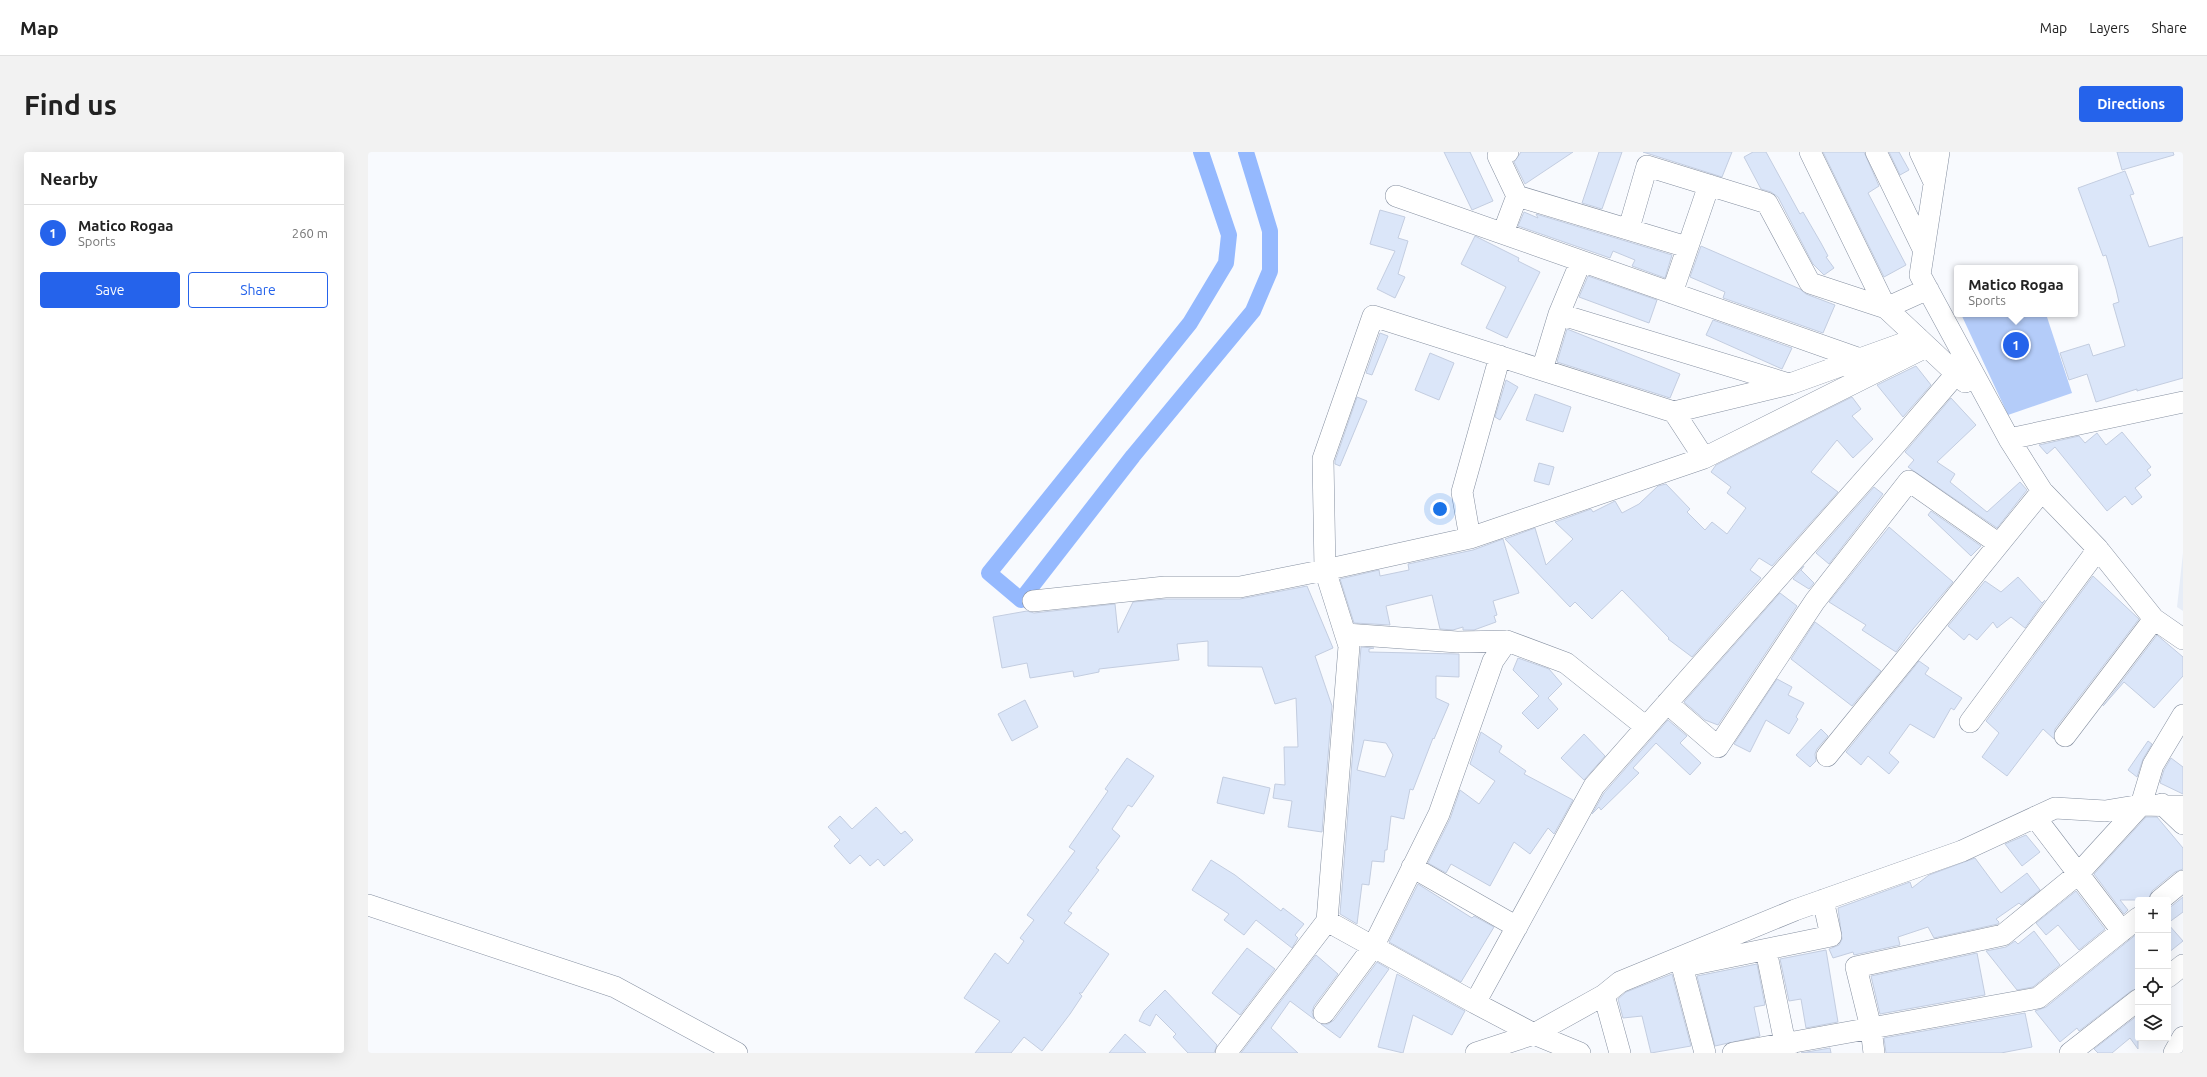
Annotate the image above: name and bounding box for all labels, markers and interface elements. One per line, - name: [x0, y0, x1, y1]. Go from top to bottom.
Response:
- text: Map: [20, 17, 59, 39]
- text: Map: [2040, 20, 2067, 36]
- text: Layers: [2089, 20, 2129, 36]
- text: Share: [2151, 20, 2187, 36]
- button: Directions: [2079, 86, 2183, 122]
- text: Find us: [24, 89, 117, 120]
- text: Nearby: [40, 169, 98, 188]
- text: Matico Rogaa: [78, 217, 174, 234]
- text: 1: [49, 226, 57, 240]
- text: 260 m: [292, 226, 328, 240]
- text: Sports: [78, 234, 116, 248]
- popup: [1954, 265, 2078, 317]
- button: Save: [40, 272, 180, 308]
- button: Share: [188, 272, 328, 308]
- text: Matico Rogaa: [1968, 276, 2064, 293]
- text: Sports: [1968, 293, 2006, 307]
- pin: 1: [2003, 330, 2029, 360]
- your location: [1430, 499, 1450, 519]
- map controls: [2135, 897, 2171, 1041]
- button: +: [2135, 897, 2171, 933]
- button: −: [2135, 933, 2171, 969]
- button: locate: [2135, 969, 2171, 1005]
- button: layers: [2135, 1005, 2171, 1041]

